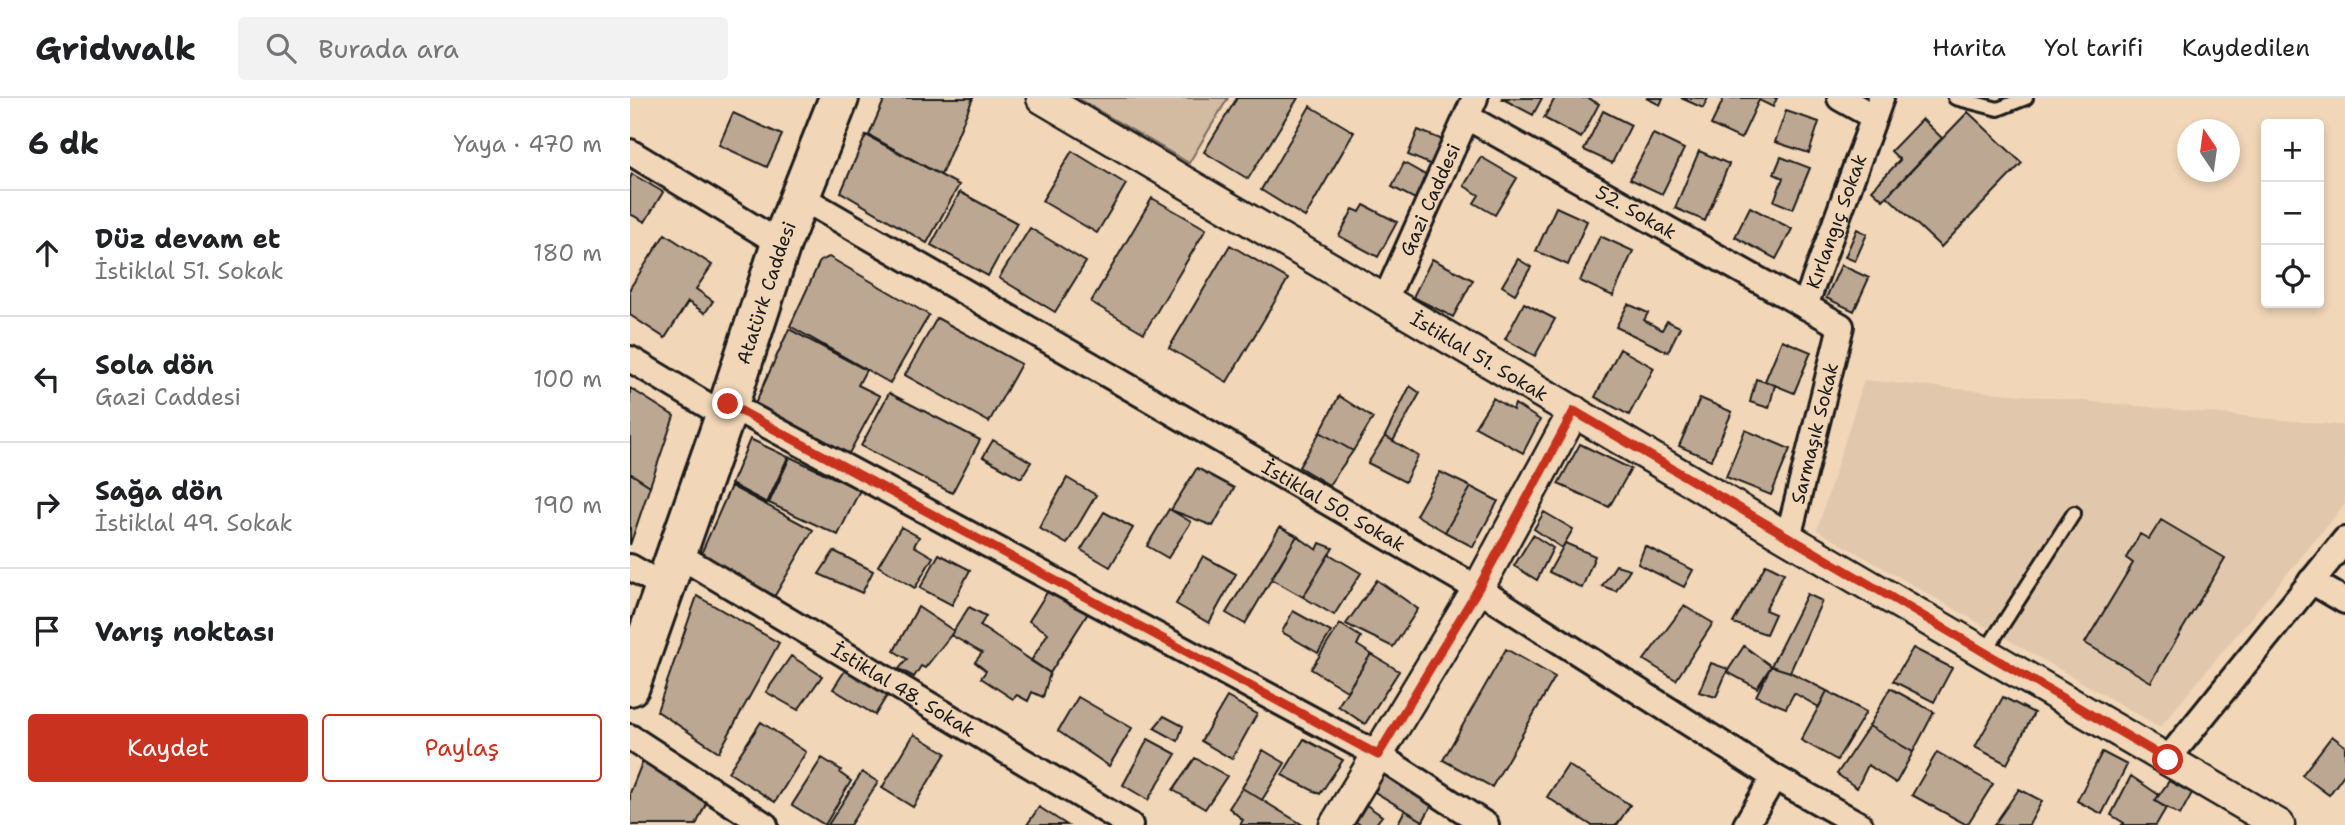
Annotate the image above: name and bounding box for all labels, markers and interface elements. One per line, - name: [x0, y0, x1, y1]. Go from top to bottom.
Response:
- search box: [238, 17, 728, 80]
- text: Gridwalk: [35, 26, 196, 71]
- icon: search: [262, 29, 300, 67]
- text: Burada ara: [318, 31, 459, 66]
- text: Harita: [1932, 32, 2006, 64]
- text: Yol tarifi: [2044, 32, 2144, 64]
- text: Kaydedilen: [2182, 32, 2310, 64]
- north arrow: [2177, 119, 2240, 182]
- map controls: [2261, 119, 2324, 308]
- button: +: [2261, 119, 2324, 182]
- text: 6 dk: [28, 123, 99, 164]
- text: Yaya · 470 m: [453, 129, 602, 159]
- street label: Gazi Caddesi: [1394, 140, 1466, 260]
- street label: Kırlangıç Sokak: [1800, 150, 1873, 292]
- street label: 52. Sokak: [1591, 179, 1681, 245]
- button: −: [2261, 182, 2324, 245]
- street label: Atatürk Caddesi: [731, 218, 802, 368]
- text: Düz devam et: [95, 221, 280, 256]
- icon: ahead: [28, 234, 66, 272]
- text: 180 m: [533, 238, 602, 268]
- button: locate: [2261, 245, 2324, 308]
- text: İstiklal 51. Sokak: [95, 256, 284, 286]
- street label: İstiklal 51. Sokak: [1406, 306, 1553, 407]
- text: Sola dön: [95, 347, 214, 382]
- icon: left: [28, 360, 66, 398]
- street label: Sarmaşık Sokak: [1785, 360, 1844, 507]
- text: 100 m: [533, 364, 602, 394]
- text: Gazi Caddesi: [95, 382, 241, 412]
- route end: [712, 388, 743, 419]
- street label: İstiklal 50. Sokak: [1257, 455, 1410, 557]
- text: Sağa dön: [95, 473, 223, 508]
- icon: right: [28, 486, 66, 524]
- text: 190 m: [534, 490, 602, 520]
- text: İstiklal 49. Sokak: [95, 508, 293, 538]
- icon: arrive: [28, 612, 66, 650]
- text: Varış noktası: [95, 614, 275, 649]
- street label: İstiklal 48. Sokak: [827, 637, 980, 743]
- button: Kaydet: [28, 714, 308, 782]
- button: Paylaş: [322, 714, 602, 782]
- route start: [2152, 744, 2183, 775]

